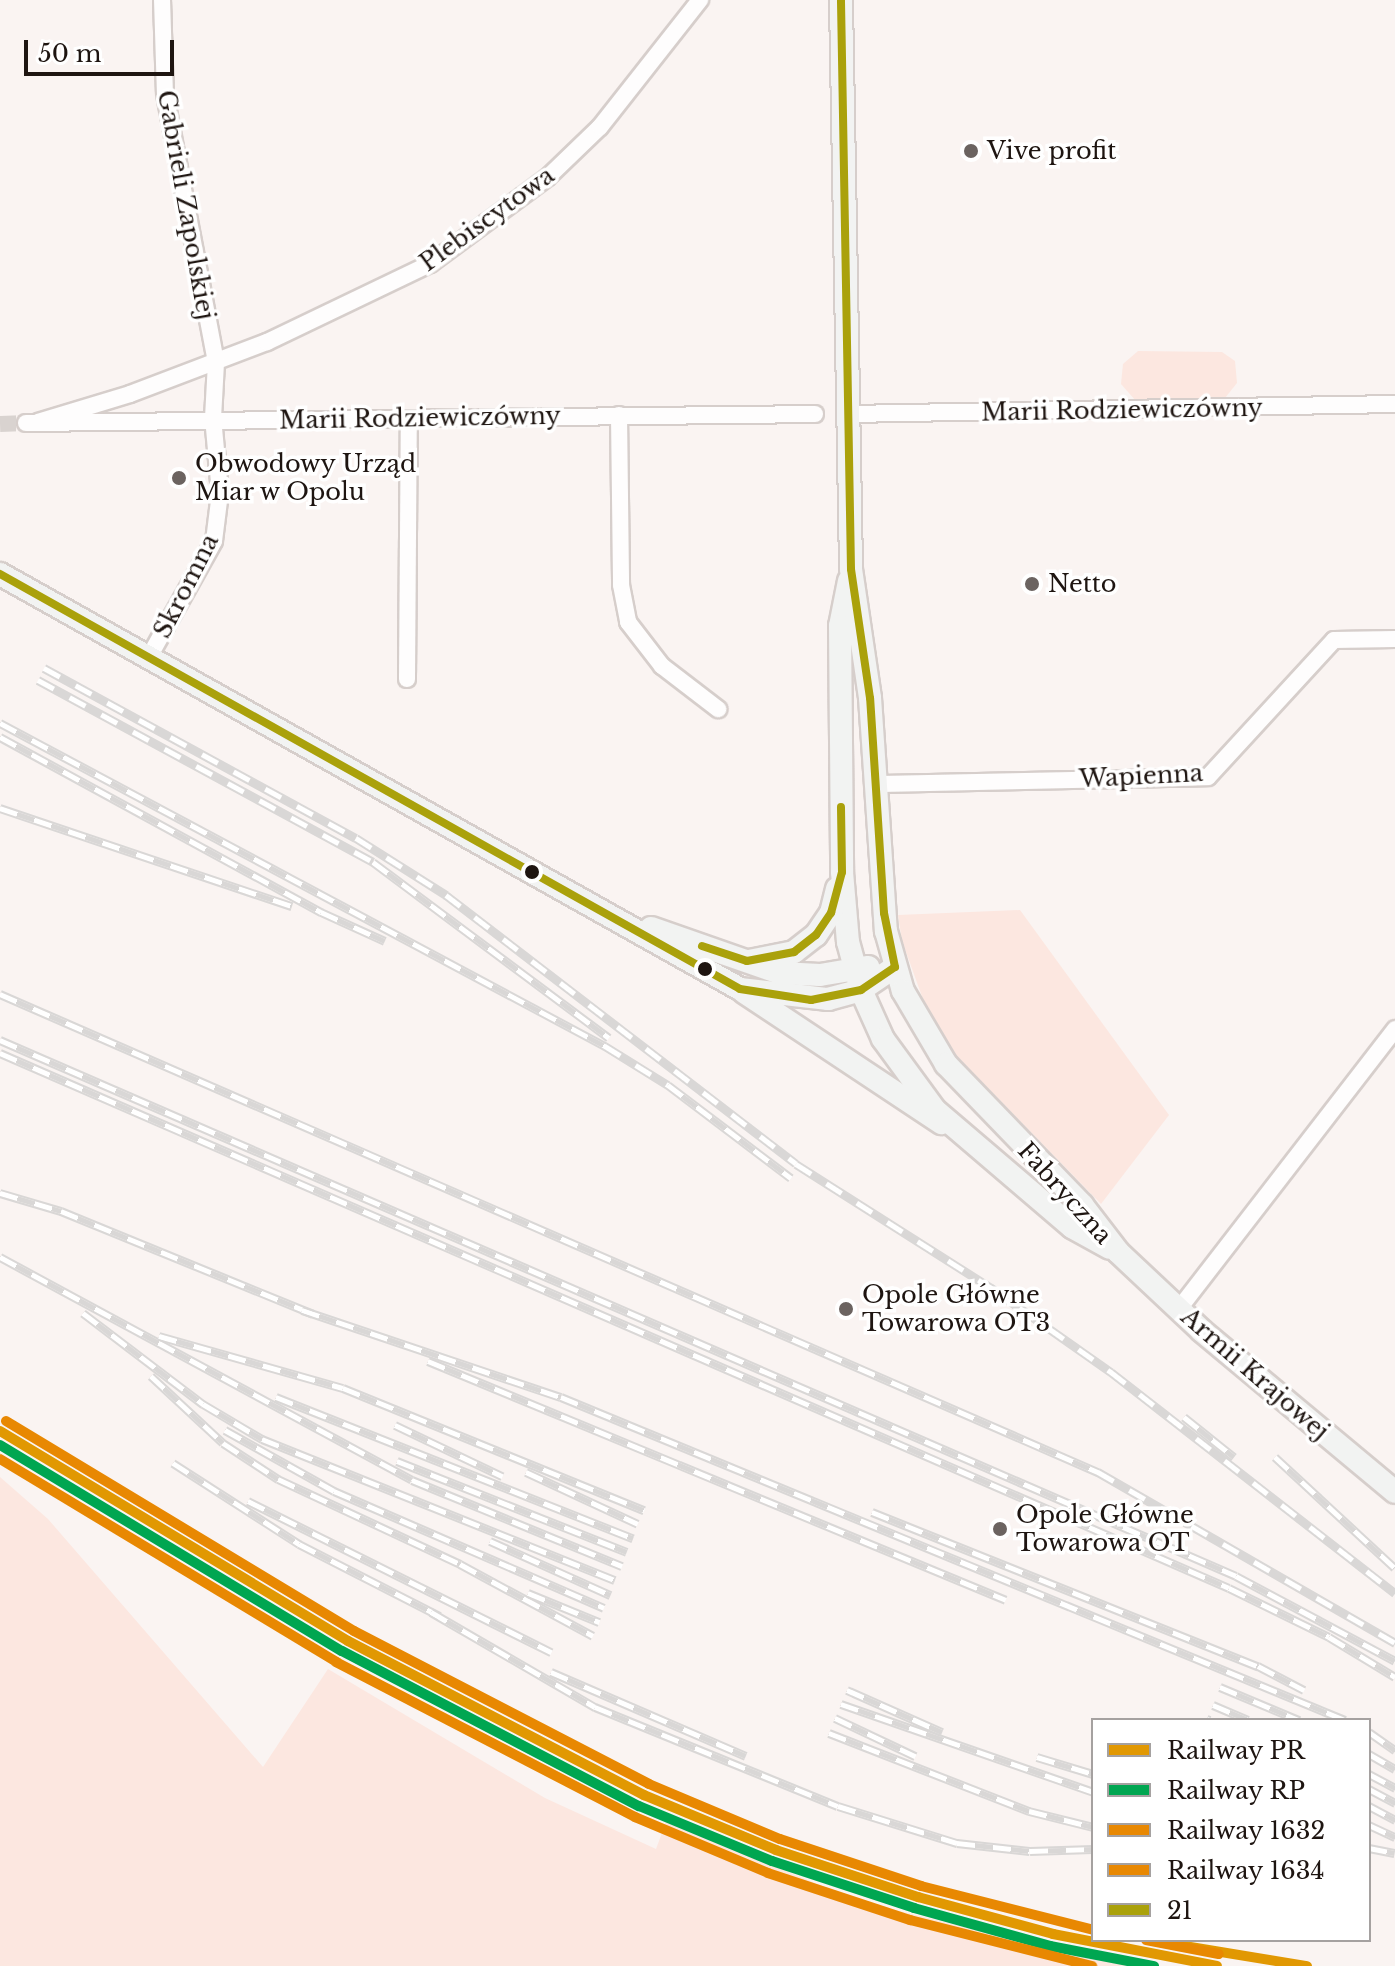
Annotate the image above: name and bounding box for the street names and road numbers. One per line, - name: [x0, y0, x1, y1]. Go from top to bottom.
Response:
- street label: Gabrieli Zapolskiej: [152, 88, 220, 322]
- street label: Plebiscytowa: [414, 161, 560, 277]
- street label: Marii Rodziewiczówny: [981, 393, 1263, 427]
- street label: Marii Rodziewiczówny: [279, 401, 561, 435]
- street label: Skromna: [148, 529, 224, 643]
- street label: Wapienna: [1078, 758, 1204, 794]
- street label: Fabryczna: [1012, 1136, 1118, 1250]
- street label: Armii Krajowej: [1175, 1302, 1335, 1446]

